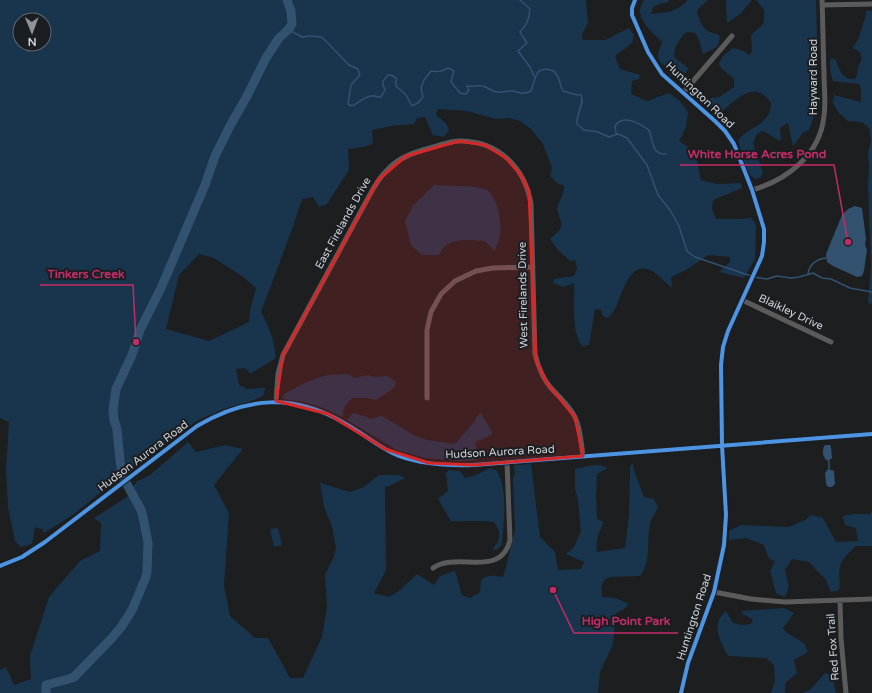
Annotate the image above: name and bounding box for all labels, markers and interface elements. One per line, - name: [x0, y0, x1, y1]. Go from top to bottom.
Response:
- north arrow: [12, 12, 52, 52]
- text: N: [28, 35, 37, 48]
- street label: Hayward Road: [807, 39, 820, 115]
- street label: Huntington Road: [663, 59, 737, 131]
- callout: White Horse Acres Pond: [680, 141, 834, 165]
- text: White Horse Acres Pond: [688, 147, 826, 161]
- street label: East Firelands Drive: [312, 175, 374, 271]
- street label: West Firelands Drive: [516, 242, 530, 348]
- callout: Tinkers Creek: [40, 261, 133, 285]
- text: Tinkers Creek: [47, 267, 125, 281]
- street label: Blaikley Drive: [757, 291, 825, 333]
- street label: Hudson Aurora Road: [95, 418, 191, 494]
- street label: Hudson Aurora Road: [445, 443, 555, 461]
- street label: Huntington Road: [674, 572, 714, 662]
- callout: High Point Park: [574, 609, 678, 633]
- street label: Red Fox Trail: [824, 613, 842, 681]
- text: High Point Park: [582, 614, 671, 629]

